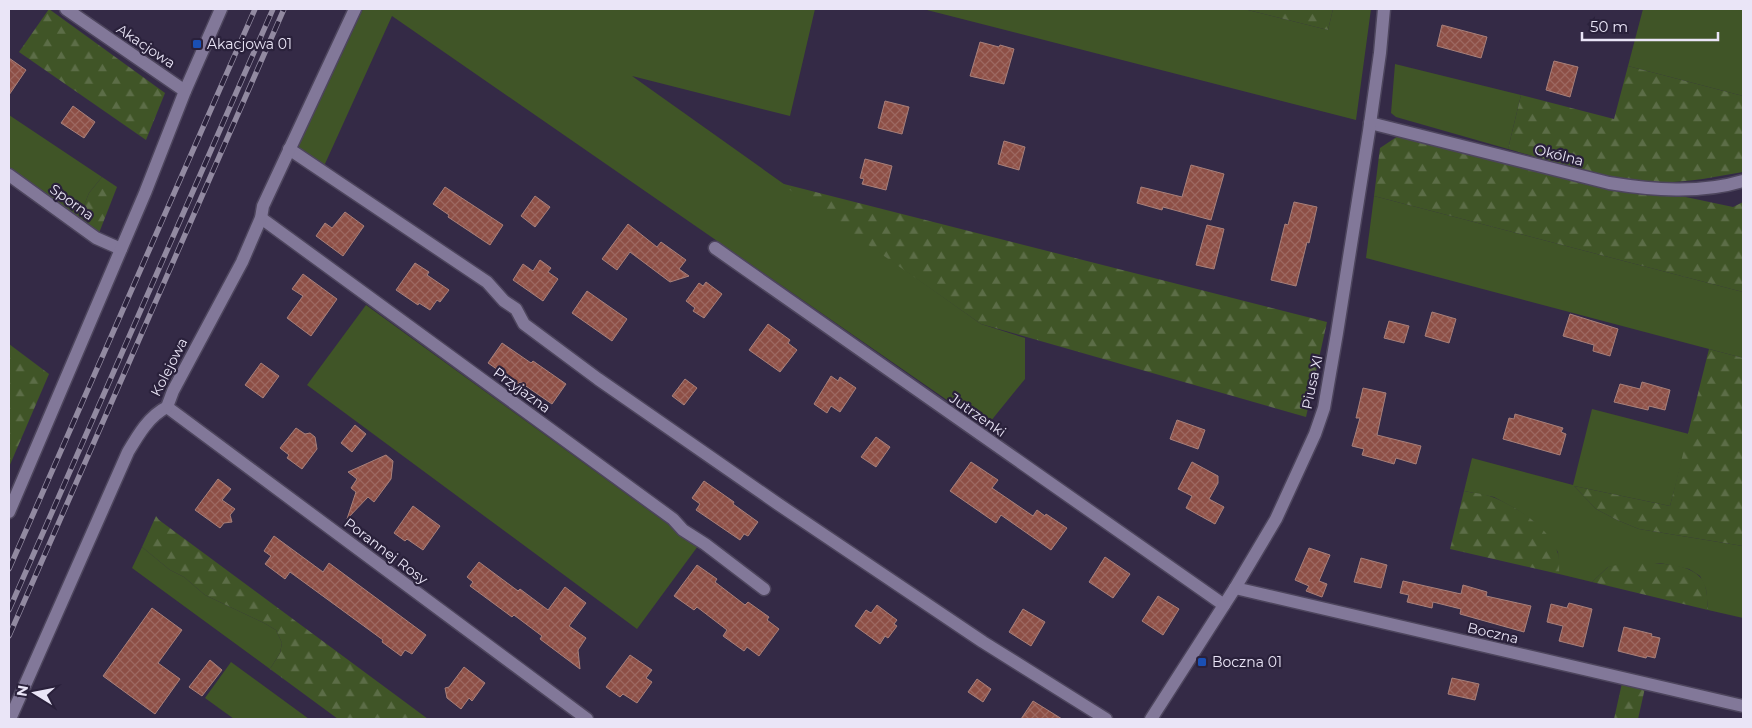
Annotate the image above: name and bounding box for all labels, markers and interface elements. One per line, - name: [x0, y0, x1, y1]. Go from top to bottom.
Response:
- scale bar: [1582, 10, 1718, 42]
- text: 50 m: [1590, 17, 1628, 36]
- street label: Akacjowa: [113, 20, 179, 72]
- place label: Akacjowa 01: [207, 35, 292, 53]
- marker: Akacjowa 01: [191, 38, 203, 50]
- street label: Okólna: [1533, 140, 1585, 170]
- street label: Sporna: [46, 180, 98, 224]
- street label: Kolejowa: [147, 335, 191, 399]
- street label: Piusa XI: [1297, 353, 1327, 411]
- street label: Przyjazna: [490, 363, 554, 417]
- street label: Jutrzenki: [945, 388, 1010, 441]
- street label: Porannej Rosy: [341, 514, 432, 589]
- street label: Boczna: [1466, 618, 1520, 648]
- place label: Boczna 01: [1212, 653, 1282, 671]
- marker: Boczna 01: [1196, 656, 1208, 668]
- north arrow: [10, 668, 60, 718]
- text: N: [12, 684, 32, 698]

